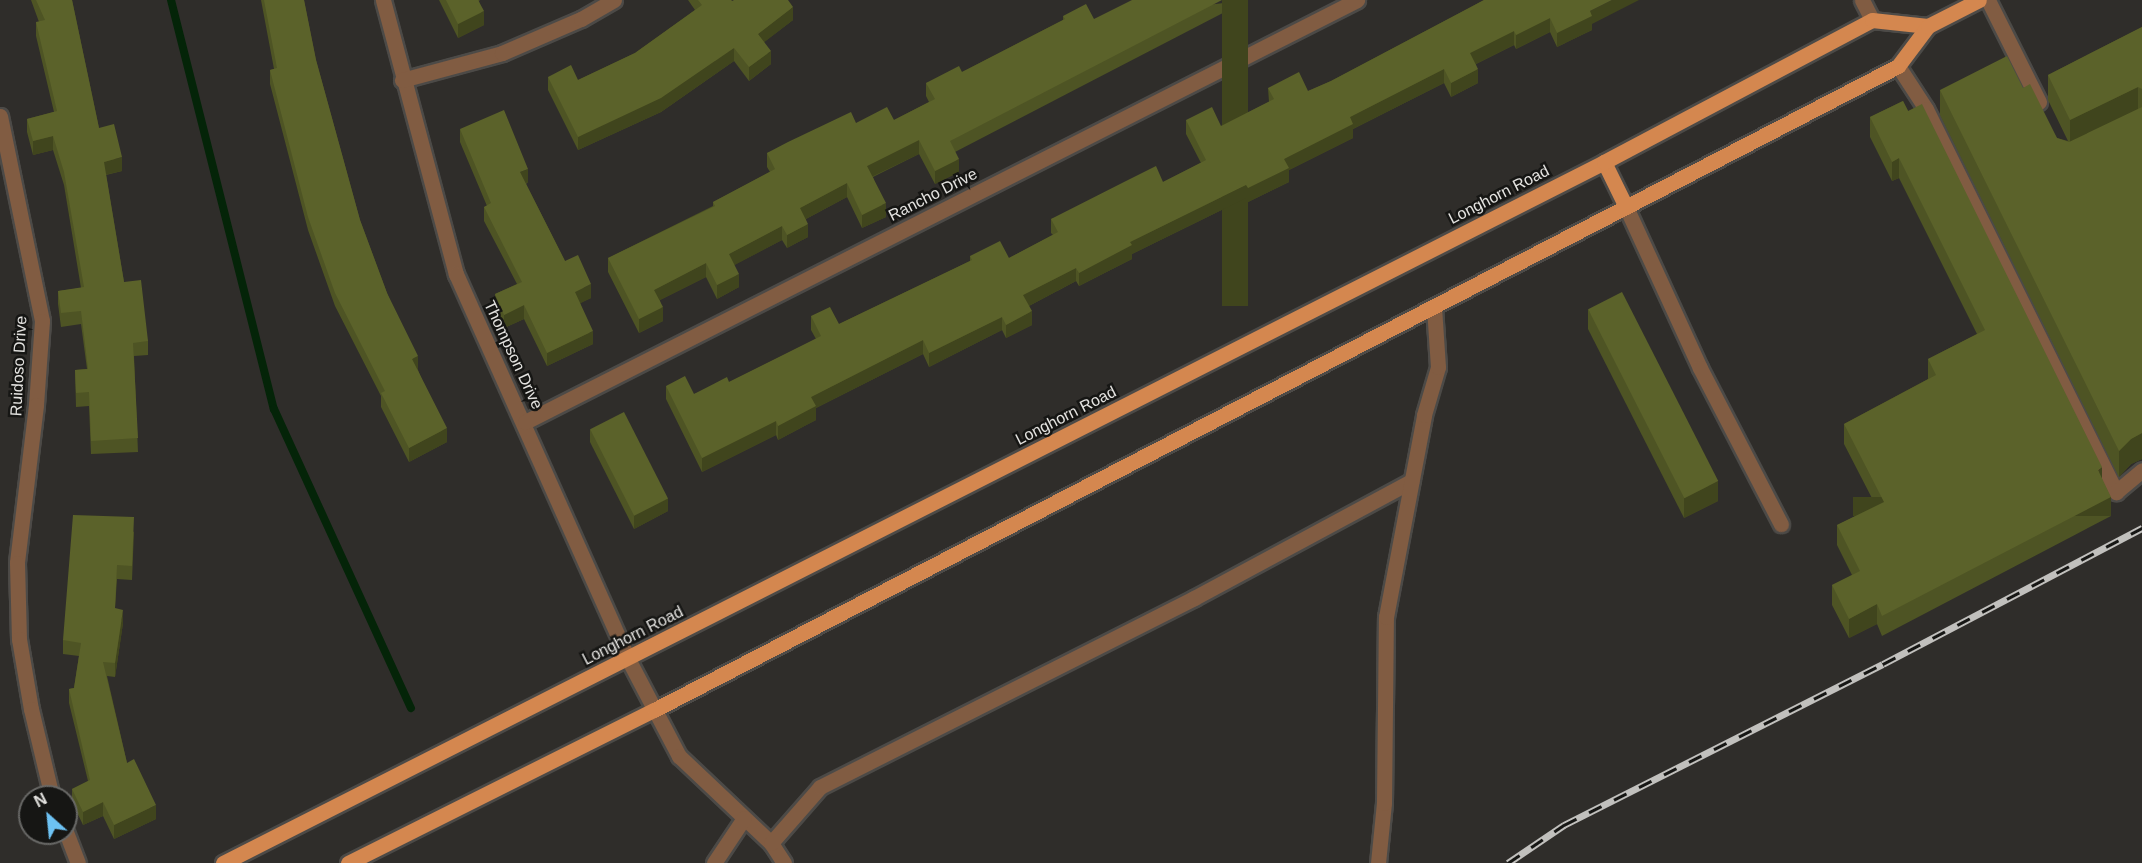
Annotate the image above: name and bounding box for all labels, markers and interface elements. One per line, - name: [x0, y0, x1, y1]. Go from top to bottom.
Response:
- street label: Longhorn Road: [1445, 161, 1553, 229]
- street label: Rancho Drive: [885, 164, 981, 226]
- street label: Thompson Drive: [479, 298, 547, 412]
- street label: Ruidoso Drive: [7, 315, 31, 417]
- street label: Longhorn Road: [1012, 382, 1120, 450]
- street label: Longhorn Road: [579, 602, 687, 670]
- north arrow: [18, 785, 78, 845]
- text: N: [31, 790, 50, 810]

